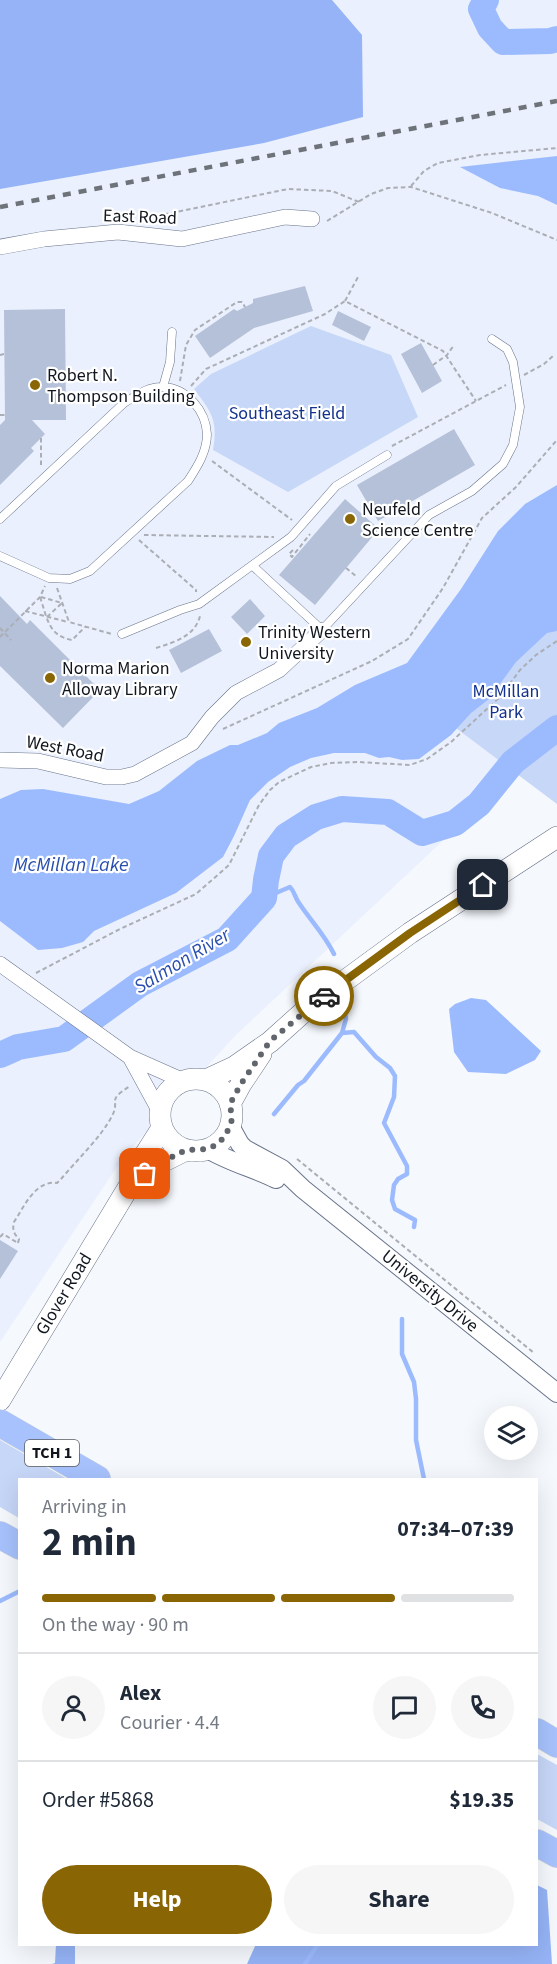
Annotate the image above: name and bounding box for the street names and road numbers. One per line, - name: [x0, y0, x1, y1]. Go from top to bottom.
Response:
- street label: East Road: [103, 203, 177, 231]
- street label: West Road: [24, 729, 106, 769]
- street label: University Drive: [376, 1244, 484, 1338]
- street label: Glover Road: [30, 1249, 98, 1339]
- road number: TCH 1: [25, 1440, 79, 1466]

